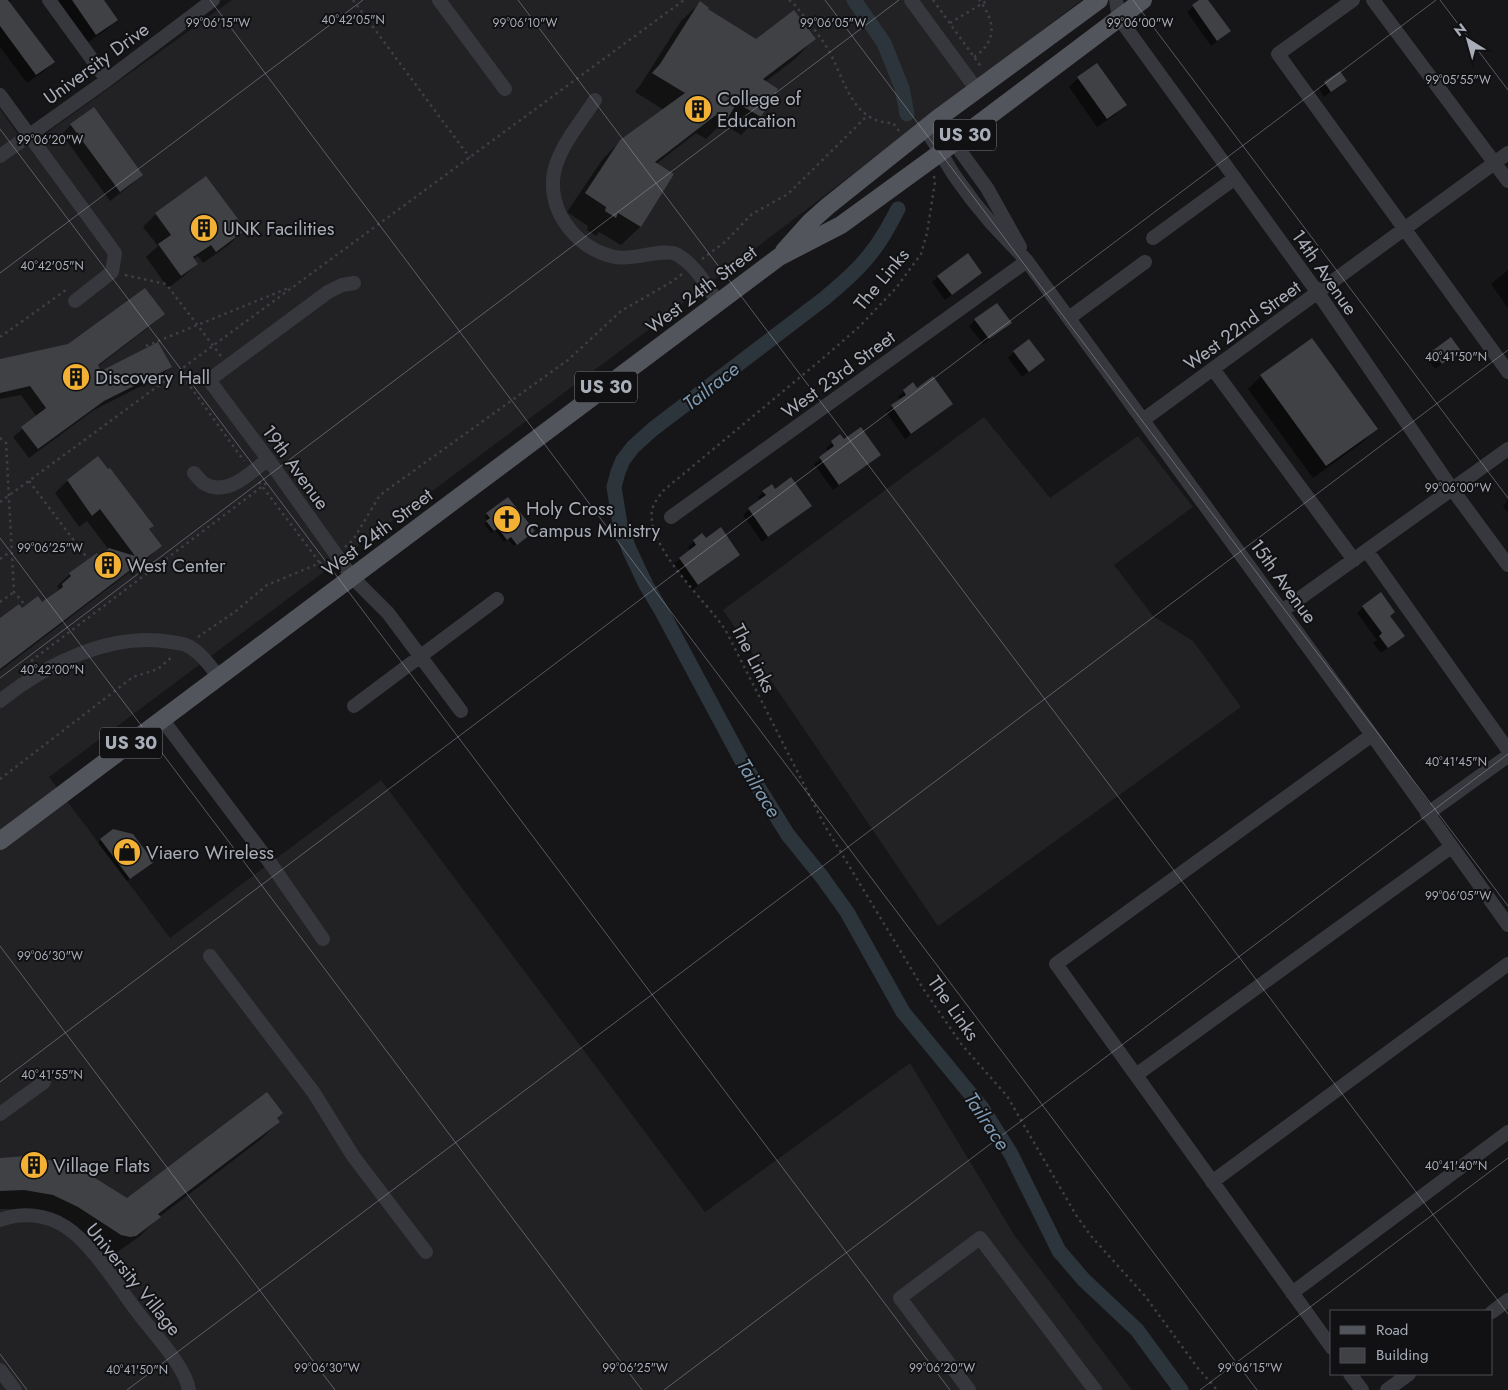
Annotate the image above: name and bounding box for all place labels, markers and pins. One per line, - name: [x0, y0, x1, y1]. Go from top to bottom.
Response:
- place label: College of Education: [717, 85, 802, 134]
- building icon: College of Education: [683, 94, 713, 124]
- building icon: UNK Facilities: [189, 213, 219, 243]
- place label: UNK Facilities: [223, 215, 335, 242]
- building icon: Discovery Hall: [61, 362, 91, 392]
- place label: Discovery Hall: [95, 364, 210, 391]
- place label: Holy Cross Campus Ministry: [526, 495, 661, 544]
- church icon: Holy Cross Campus Ministry: [492, 504, 522, 534]
- building icon: West Center: [93, 550, 123, 580]
- place label: West Center: [127, 552, 226, 579]
- shop icon: Viaero Wireless: [112, 837, 142, 867]
- place label: Viaero Wireless: [146, 839, 274, 866]
- building icon: Village Flats: [19, 1150, 49, 1180]
- place label: Village Flats: [53, 1152, 150, 1179]

